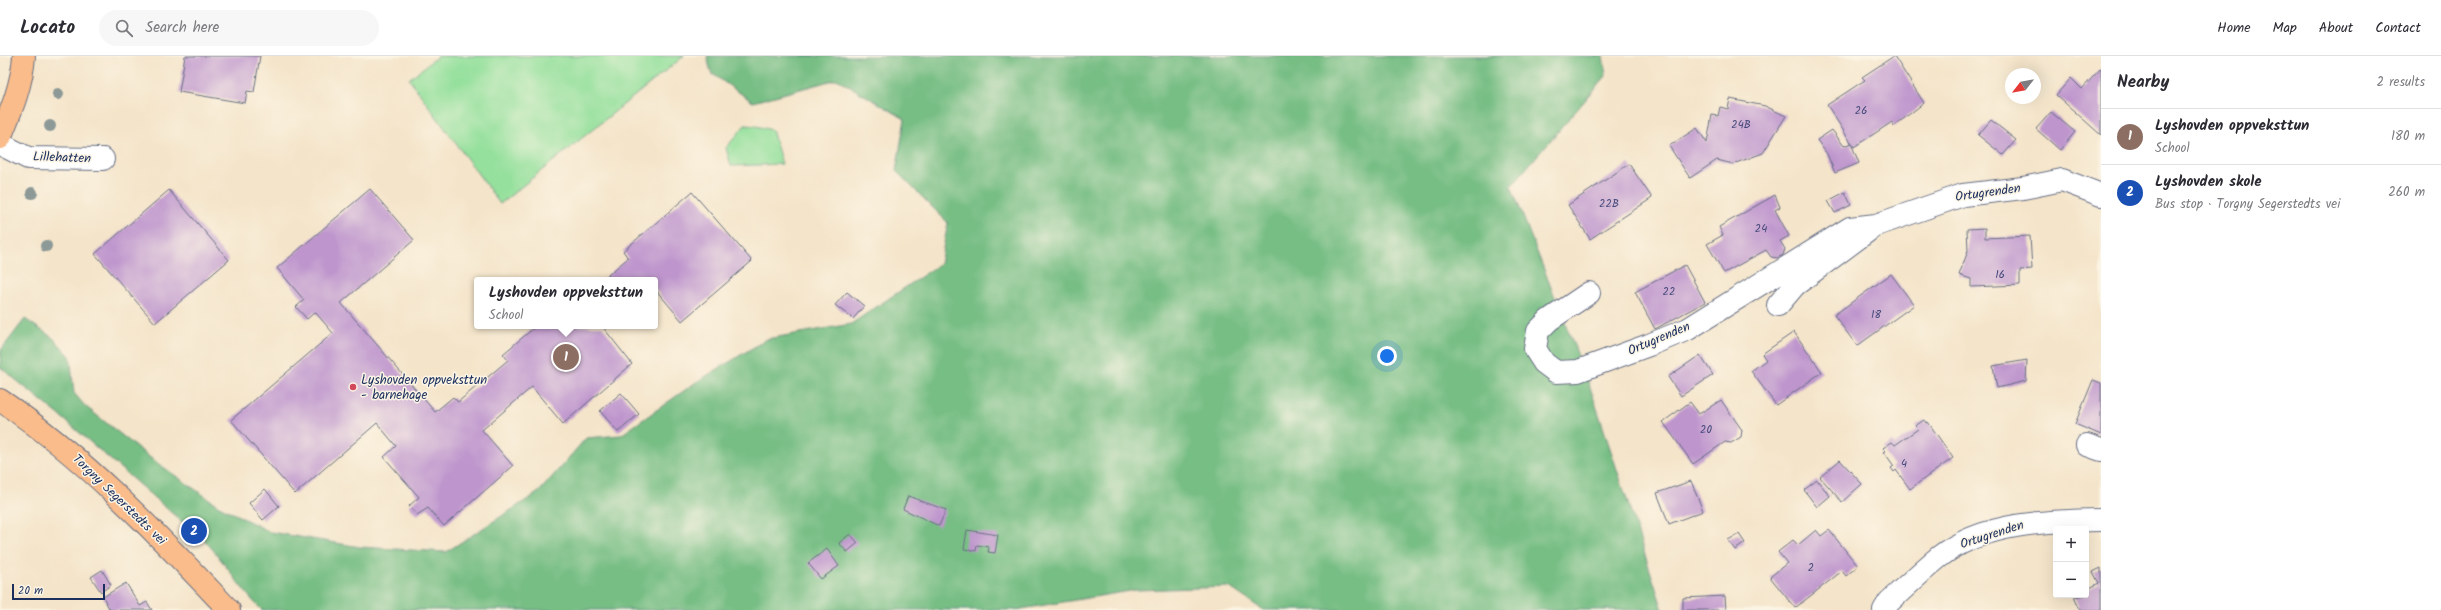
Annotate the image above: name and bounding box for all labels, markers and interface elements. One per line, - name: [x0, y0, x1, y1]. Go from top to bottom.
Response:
- search box: [99, 10, 379, 46]
- text: Locato: [20, 13, 75, 43]
- text: Search here: [145, 16, 219, 40]
- icon: search: [113, 17, 135, 39]
- text: Home: [2217, 17, 2251, 39]
- text: Map: [2273, 17, 2297, 39]
- text: About: [2319, 17, 2353, 39]
- text: Contact: [2375, 17, 2421, 39]
- north arrow: [2005, 68, 2041, 104]
- text: Nearby: [2117, 69, 2169, 96]
- text: 2 results: [2377, 72, 2425, 93]
- house number: 26: [1855, 102, 1867, 120]
- text: Lyshovden oppveksttun: [2155, 114, 2309, 138]
- house number: 24B: [1731, 116, 1751, 134]
- text: 1: [2128, 126, 2132, 147]
- text: 180 m: [2391, 126, 2425, 147]
- text: School: [2155, 138, 2190, 159]
- street label: Lillehatten: [32, 146, 92, 170]
- text: Lyshovden skole: [2155, 170, 2262, 194]
- street label: Ortugrenden: [1954, 178, 2022, 208]
- text: 2: [2126, 182, 2134, 203]
- text: 260 m: [2388, 182, 2425, 203]
- text: Bus stop · Torgny Segerstedts vei: [2155, 194, 2340, 215]
- house number: 22B: [1599, 195, 1619, 213]
- house number: 24: [1755, 220, 1767, 238]
- house number: 16: [1995, 266, 2005, 284]
- popup: [474, 277, 658, 329]
- text: Lyshovden oppveksttun: [489, 281, 643, 305]
- house number: 22: [1663, 283, 1675, 301]
- text: School: [489, 305, 523, 326]
- house number: 18: [1871, 306, 1881, 324]
- street label: Ortugrenden: [1624, 316, 1694, 362]
- pin: 1: [553, 342, 579, 372]
- your location: [1377, 346, 1397, 366]
- place label: Lyshovden oppveksttun - barnehage: [361, 370, 487, 406]
- marker: Lyshovden oppveksttun - barnehage: [348, 382, 358, 392]
- house number: 20: [1700, 421, 1712, 439]
- street label: Torgny Segerstedts vei: [67, 449, 171, 551]
- house number: 4: [1901, 455, 1907, 473]
- street label: Ortugrenden: [1957, 515, 2027, 555]
- pin: 2: [181, 516, 207, 546]
- map controls: [2053, 526, 2089, 598]
- button: +: [2053, 526, 2089, 562]
- house number: 2: [1808, 559, 1814, 577]
- button: −: [2053, 562, 2089, 598]
- scale bar: [12, 582, 105, 601]
- text: 20 m: [18, 582, 43, 600]

